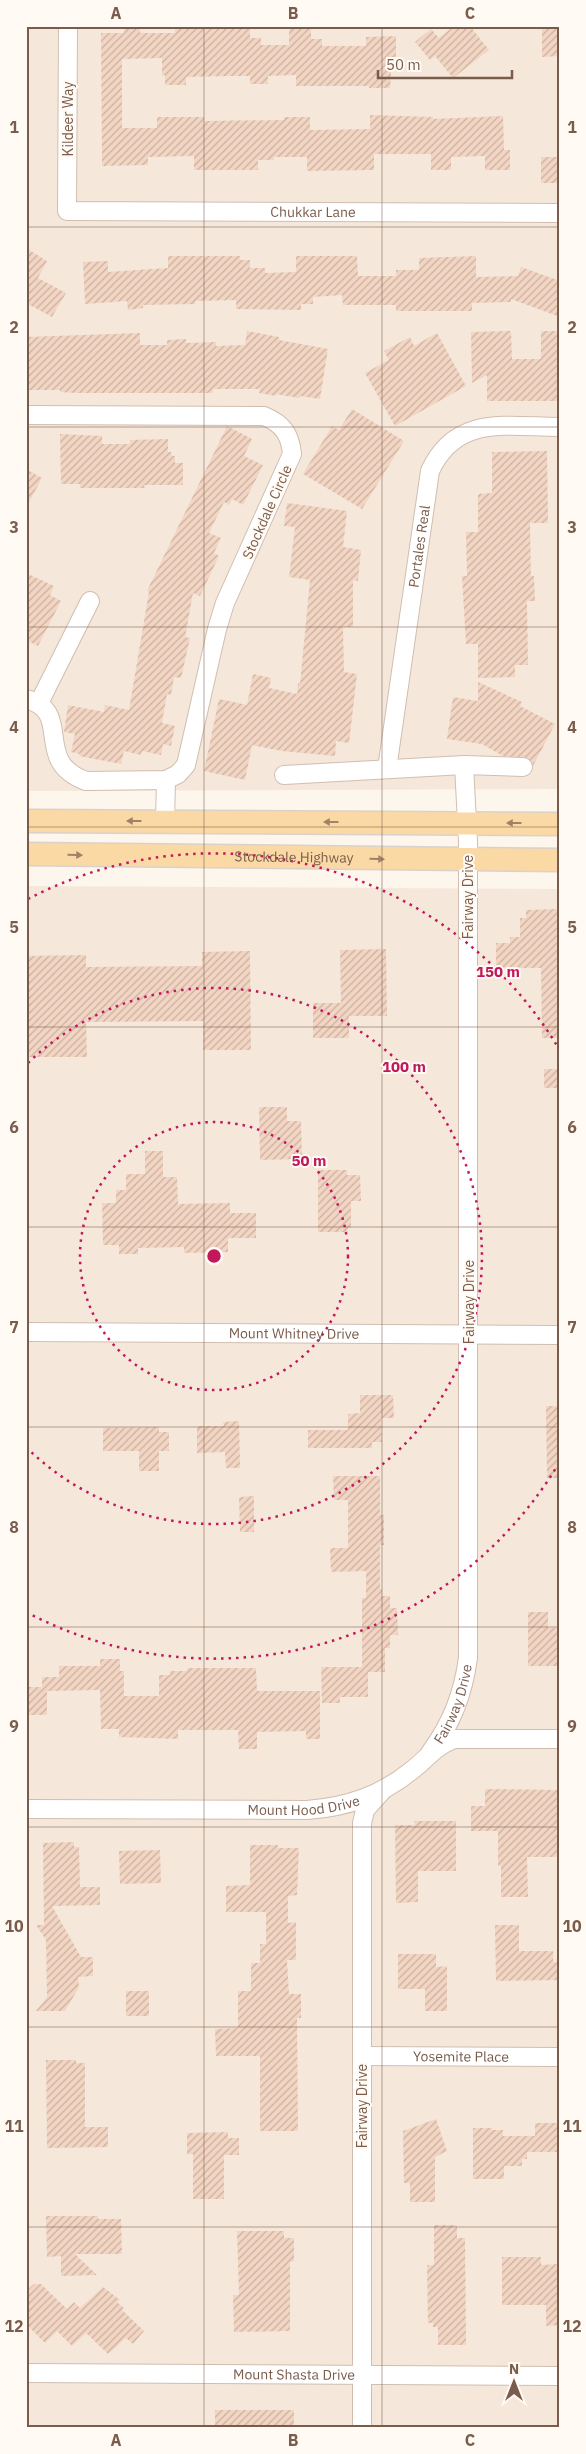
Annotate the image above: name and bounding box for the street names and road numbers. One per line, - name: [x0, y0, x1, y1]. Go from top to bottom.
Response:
- street label: Kildeer Way: [59, 82, 77, 156]
- street label: Chukkar Lane: [270, 203, 356, 221]
- street label: Stockdale Circle: [238, 462, 296, 562]
- street label: Portales Real: [404, 504, 434, 589]
- street label: Stockdale Highway: [234, 847, 354, 867]
- street label: Fairway Drive: [459, 855, 477, 939]
- street label: Fairway Drive: [460, 1260, 478, 1344]
- street label: Mount Whitney Drive: [229, 1324, 360, 1343]
- street label: Fairway Drive: [430, 1663, 476, 1747]
- street label: Mount Hood Drive: [248, 1791, 362, 1819]
- street label: Yosemite Place: [413, 2047, 509, 2066]
- street label: Fairway Drive: [353, 2064, 371, 2148]
- street label: Mount Shasta Drive: [233, 2365, 355, 2384]

